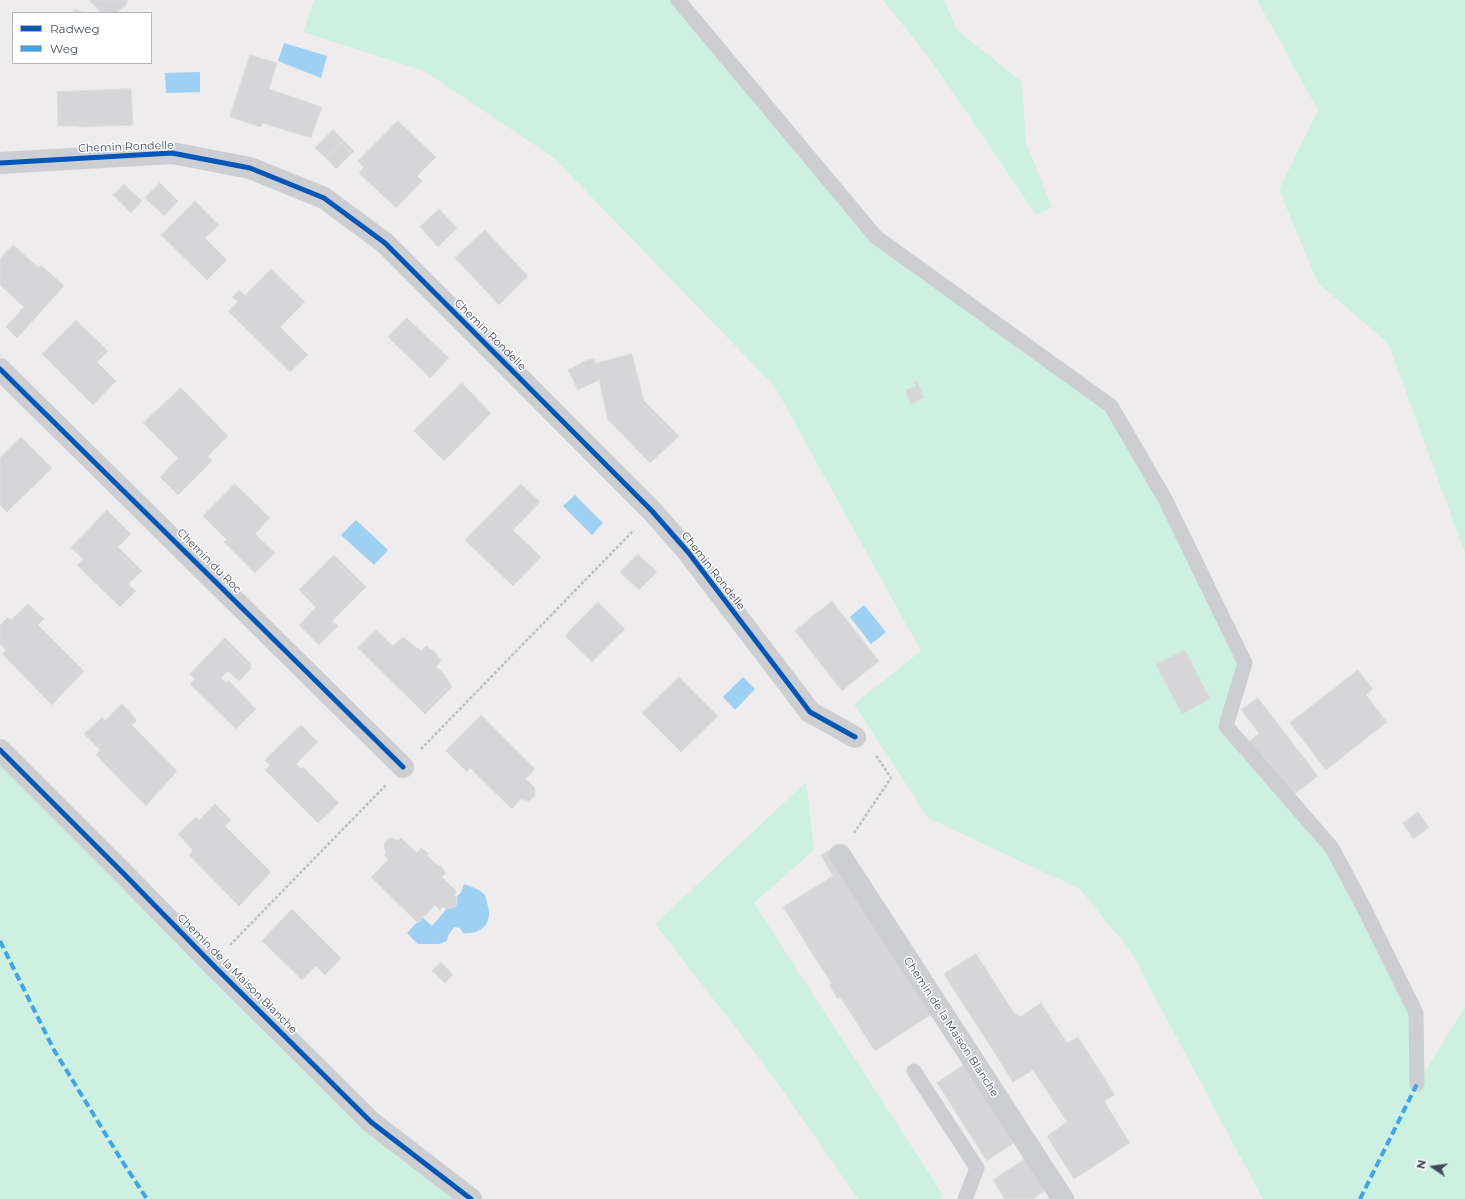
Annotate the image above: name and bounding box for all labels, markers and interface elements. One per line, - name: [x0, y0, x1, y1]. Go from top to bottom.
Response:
- legend: [12, 12, 152, 64]
- text: Radweg: [50, 21, 100, 36]
- text: Weg: [50, 41, 78, 56]
- street label: Chemin Rondelle: [78, 139, 174, 155]
- street label: Chemin Rondelle: [451, 296, 529, 374]
- street label: Chemin du Roc: [174, 526, 244, 596]
- street label: Chemin Rondelle: [678, 529, 748, 613]
- street label: Chemin de la Maison Blanche: [174, 911, 300, 1037]
- street label: Chemin de la Maison Blanche: [901, 955, 1001, 1099]
- north arrow: [1413, 1147, 1453, 1187]
- text: N: [1413, 1158, 1429, 1170]

